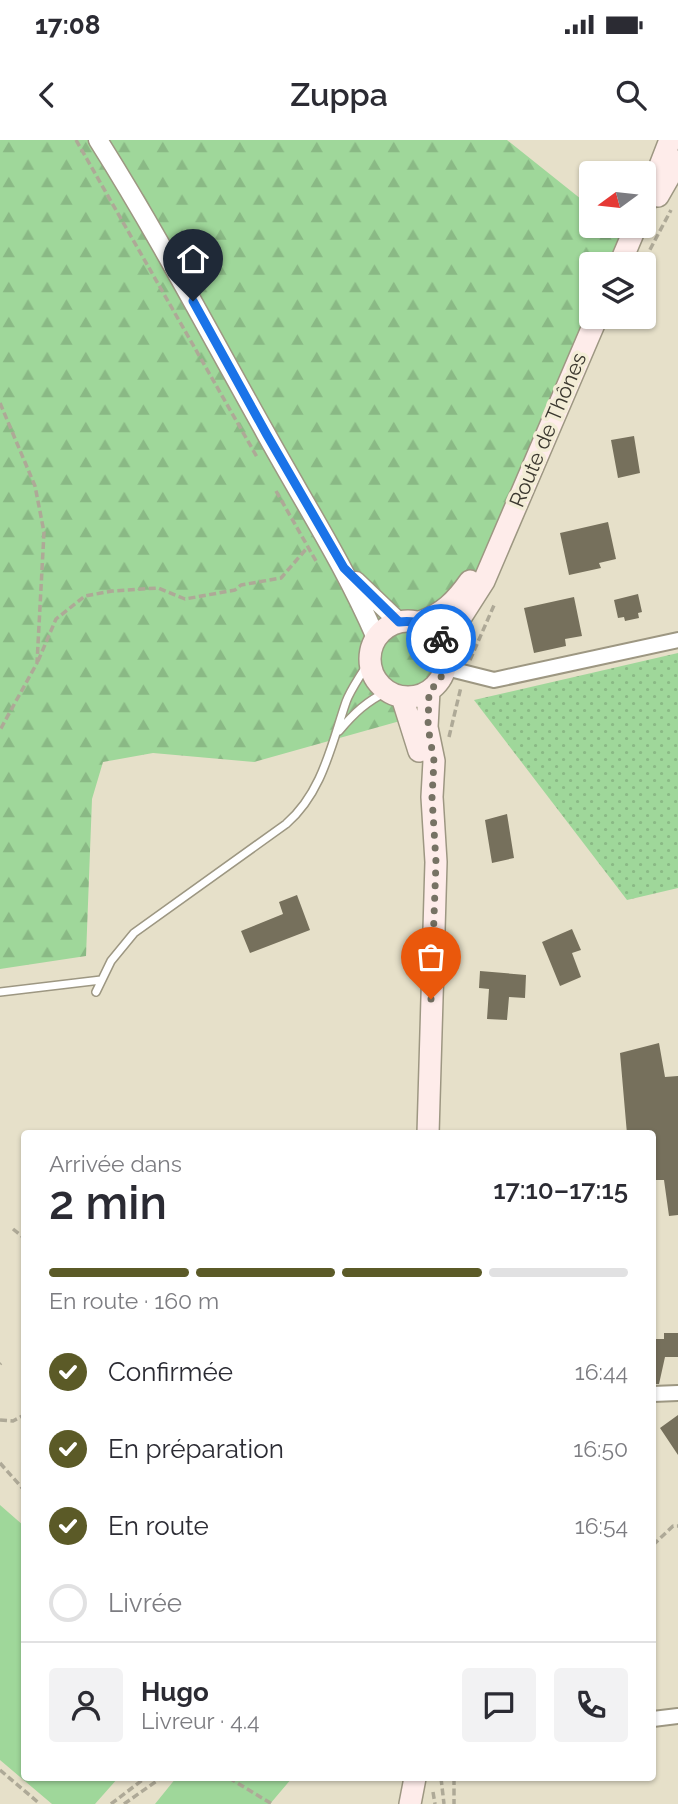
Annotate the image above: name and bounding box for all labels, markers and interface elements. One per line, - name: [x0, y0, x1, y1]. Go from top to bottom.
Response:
- text: 17:08: [35, 10, 101, 40]
- icon: back: [28, 76, 66, 114]
- text: Zuppa: [290, 76, 388, 113]
- icon: search: [612, 76, 650, 114]
- north arrow: [579, 161, 656, 238]
- map controls: [579, 161, 656, 329]
- pin: [163, 229, 223, 301]
- icon: home: [174, 240, 212, 278]
- button: layers: [579, 252, 656, 329]
- street label: Route de Thônes: [504, 349, 591, 511]
- courier: [406, 604, 476, 674]
- icon: bike: [422, 620, 460, 658]
- pin: [401, 927, 461, 999]
- icon: bag: [412, 938, 450, 976]
- text: Arrivée dans: [49, 1150, 182, 1177]
- text: 17:10–17:15: [493, 1175, 628, 1205]
- text: 2 min: [49, 1176, 167, 1230]
- text: En route · 160 m: [49, 1287, 219, 1314]
- icon: check: [49, 1353, 87, 1391]
- text: Confirmée: [108, 1357, 233, 1387]
- text: 16:44: [575, 1358, 628, 1385]
- icon: check: [49, 1430, 87, 1468]
- text: En préparation: [108, 1434, 284, 1464]
- text: 16:50: [573, 1435, 628, 1462]
- icon: check: [49, 1507, 87, 1545]
- text: En route: [108, 1511, 209, 1541]
- text: 16:54: [575, 1512, 628, 1539]
- text: Livrée: [108, 1588, 182, 1618]
- button: person: [49, 1668, 123, 1742]
- button: chat: [462, 1668, 536, 1742]
- button: phone: [554, 1668, 628, 1742]
- text: Hugo: [141, 1677, 209, 1707]
- text: Livreur · 4.4: [141, 1707, 260, 1734]

